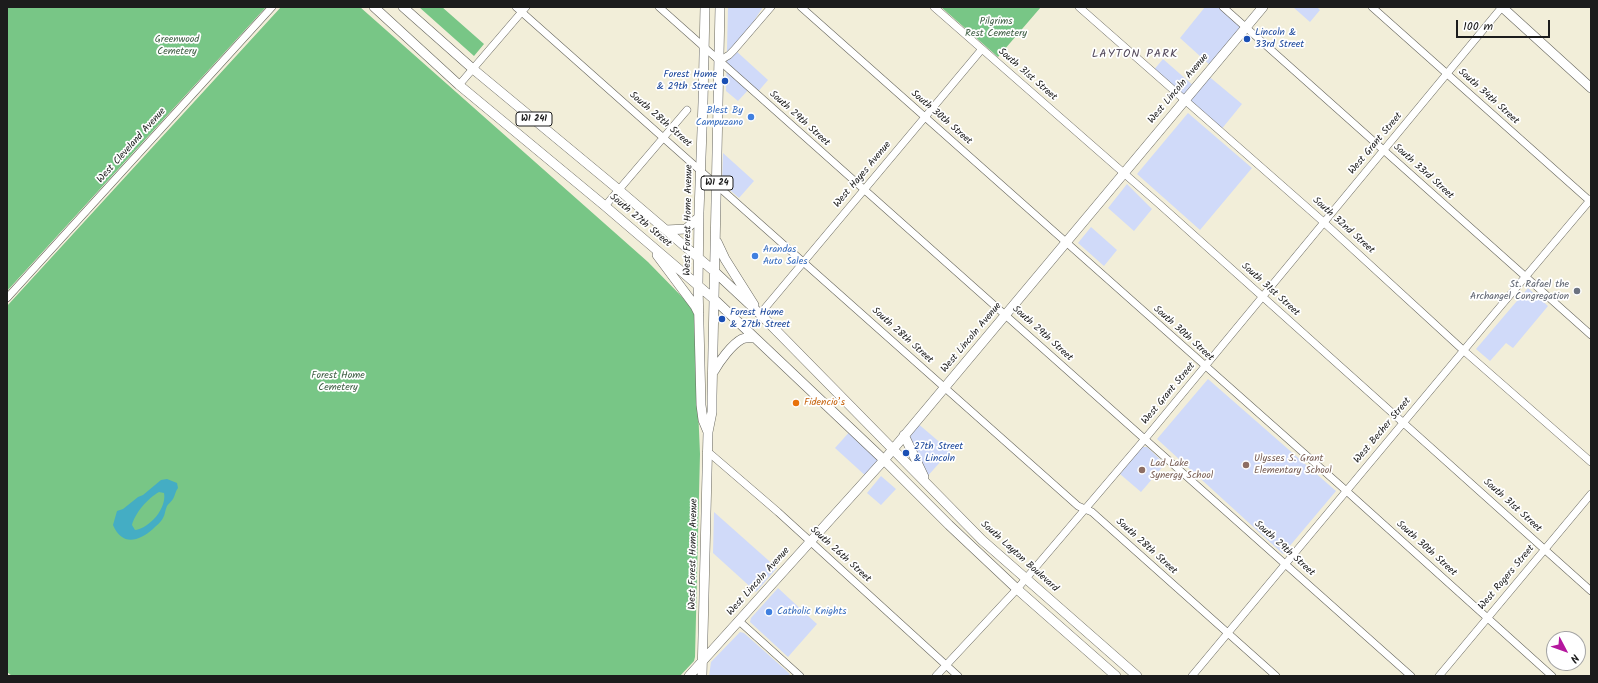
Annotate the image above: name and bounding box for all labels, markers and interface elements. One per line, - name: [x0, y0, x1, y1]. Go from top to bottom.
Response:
- scale bar: [1458, 12, 1552, 38]
- park label: Pilgrims Rest Cemetery: [965, 16, 1027, 40]
- text: 100 m: [1463, 17, 1493, 36]
- place label: Lincoln & 33rd Street: [1255, 27, 1304, 50]
- park label: Greenwood Cemetery: [155, 34, 199, 58]
- marker: Lincoln & 33rd Street: [1242, 34, 1252, 44]
- street label: South 31st Street: [995, 46, 1059, 104]
- district label: LAYTON PARK: [1092, 48, 1178, 62]
- street label: West Lincoln Avenue: [1146, 51, 1212, 127]
- street label: South 34th Street: [1455, 67, 1521, 127]
- place label: Forest Home & 29th Street: [657, 69, 717, 92]
- marker: Forest Home & 29th Street: [720, 76, 730, 86]
- street label: South 30th Street: [908, 88, 974, 148]
- street label: South 29th Street: [766, 89, 832, 149]
- street label: South 28th Street: [627, 90, 693, 150]
- place label: Blest By Campuzano: [696, 105, 743, 128]
- street label: West Cleveland Avenue: [95, 106, 169, 186]
- street label: West Grant Street: [1347, 111, 1405, 177]
- road number: WI 241: [516, 112, 552, 126]
- marker: Blest By Campuzano: [746, 112, 756, 122]
- street label: West Hayes Avenue: [832, 139, 894, 211]
- street label: South 33rd Street: [1390, 142, 1456, 202]
- street label: West Forest Home Avenue: [682, 164, 696, 276]
- road number: WI 24: [701, 176, 733, 190]
- street label: South 27th Street: [607, 192, 673, 250]
- street label: South 32nd Street: [1310, 195, 1376, 257]
- place label: Arandas Auto Sales: [763, 244, 808, 268]
- marker: Arandas Auto Sales: [750, 251, 760, 261]
- street label: South 31st Street: [1238, 261, 1302, 319]
- place label: St. Rafael the Archangel Congregation: [1470, 279, 1569, 302]
- marker: St. Rafael the Archangel Congregation: [1572, 286, 1582, 296]
- street label: West Lincoln Avenue: [939, 300, 1005, 376]
- street label: South 29th Street: [1009, 304, 1075, 364]
- street label: South 30th Street: [1150, 304, 1216, 364]
- street label: South 28th Street: [869, 305, 935, 367]
- place label: Forest Home & 27th Street: [730, 307, 790, 330]
- marker: Forest Home & 27th Street: [717, 314, 727, 324]
- street label: West Grant Street: [1140, 361, 1198, 427]
- park label: Forest Home Cemetery: [311, 370, 365, 394]
- street label: West Becher Street: [1352, 396, 1414, 466]
- place label: Fidencio’s: [804, 397, 845, 409]
- marker: Fidencio’s: [791, 398, 801, 408]
- place label: 27th Street & Lincoln: [914, 441, 963, 464]
- marker: 27th Street & Lincoln: [901, 448, 911, 458]
- place label: Ulysses S. Grant Elementary School: [1254, 453, 1332, 476]
- place label: Lad Lake Synergy School: [1150, 458, 1213, 482]
- marker: Ulysses S. Grant Elementary School: [1241, 460, 1251, 470]
- marker: Lad Lake Synergy School: [1137, 465, 1147, 475]
- street label: South 31st Street: [1480, 477, 1544, 535]
- street label: West Forest Home Avenue: [687, 498, 701, 610]
- street label: South 28th Street: [1113, 516, 1179, 578]
- street label: South Layton Boulevard: [978, 519, 1060, 595]
- street label: South 29th Street: [1251, 519, 1317, 579]
- street label: South 30th Street: [1393, 519, 1459, 579]
- street label: South 26th Street: [807, 524, 873, 586]
- street label: West Rogers Street: [1476, 543, 1538, 613]
- street label: West Lincoln Avenue: [725, 545, 793, 619]
- place label: Catholic Knights: [777, 606, 847, 618]
- marker: Catholic Knights: [764, 607, 774, 617]
- north arrow: [1546, 631, 1586, 671]
- text: N: [1565, 650, 1583, 667]

